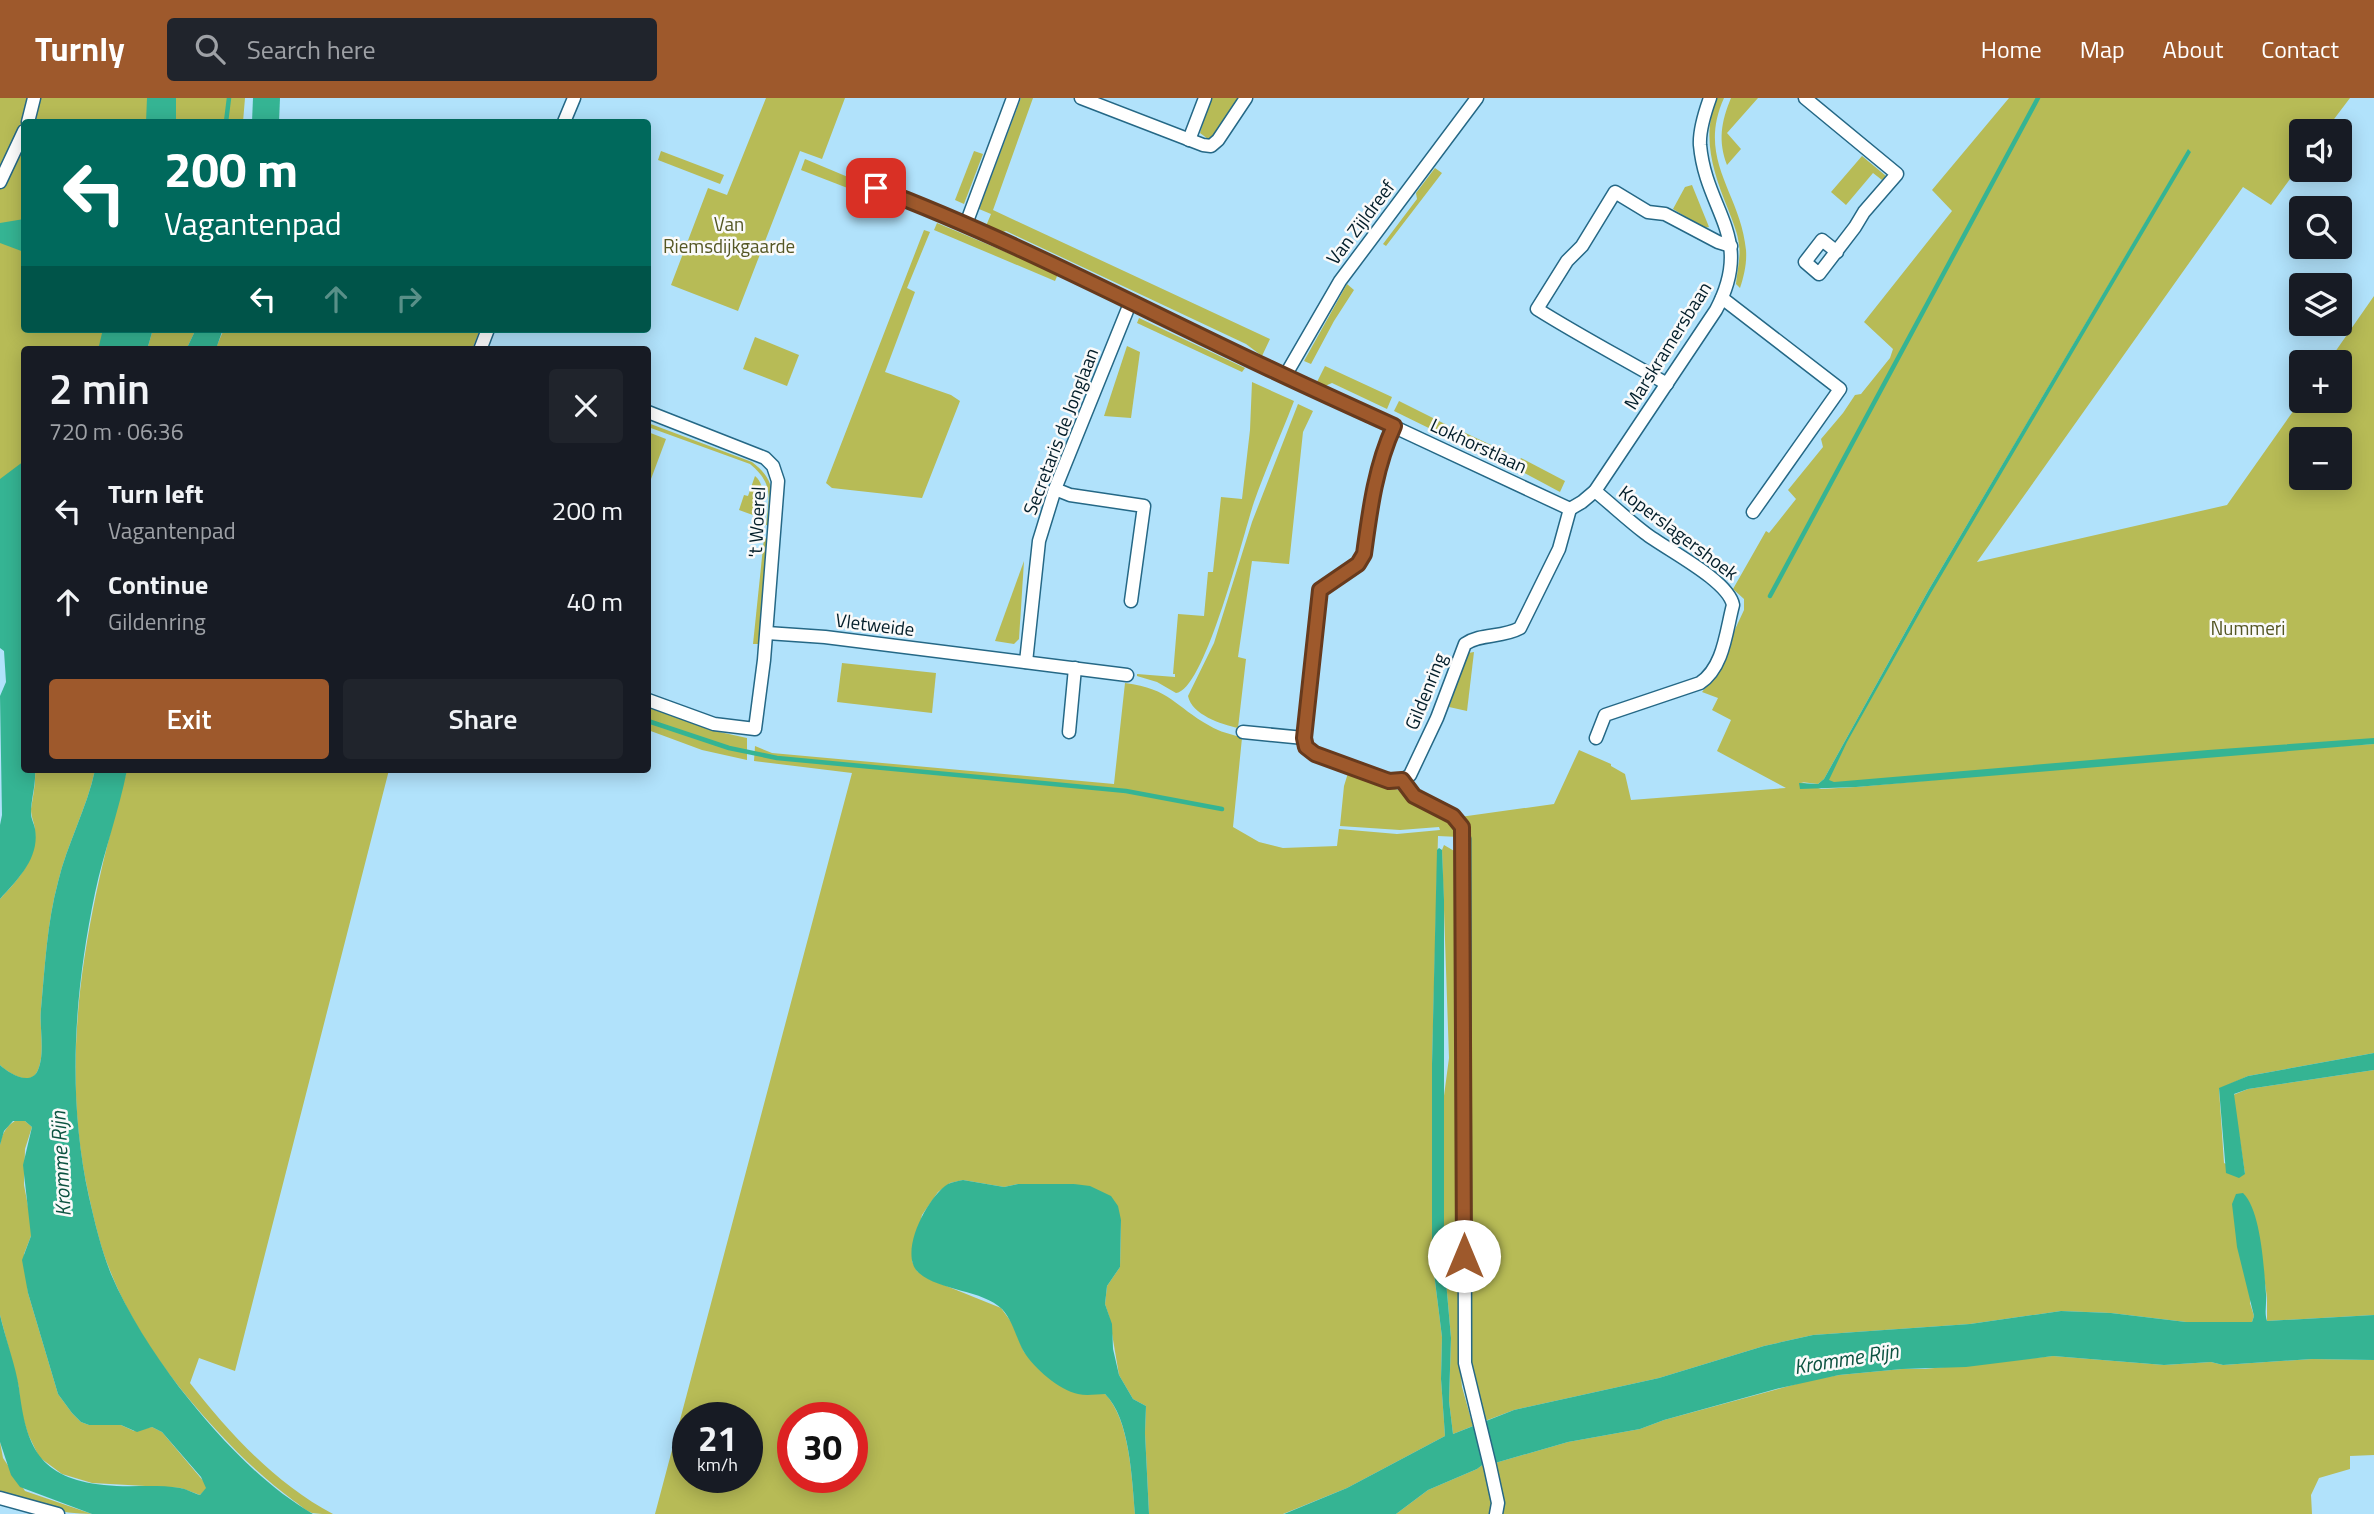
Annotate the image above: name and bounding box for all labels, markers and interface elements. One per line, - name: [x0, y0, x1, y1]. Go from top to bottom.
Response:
- search box: [167, 18, 657, 81]
- text: Turnly: [35, 24, 125, 74]
- icon: search: [191, 30, 229, 68]
- text: Search here: [247, 30, 376, 69]
- text: Home: [1981, 31, 2042, 67]
- text: Map: [2080, 31, 2125, 67]
- text: About: [2163, 31, 2223, 67]
- text: Contact: [2261, 31, 2339, 67]
- map controls: [2289, 119, 2352, 490]
- button: sound: [2289, 119, 2352, 182]
- text: 200 m: [164, 131, 298, 206]
- icon: left: [49, 147, 140, 238]
- pin: [846, 158, 906, 218]
- icon: arrive: [857, 169, 895, 207]
- street label: Van Zijldreef: [1319, 173, 1402, 270]
- button: search: [2289, 196, 2352, 259]
- text: Vagantenpad: [164, 199, 342, 247]
- park label: Van Riemsdijkgaarde: [663, 209, 795, 260]
- button: layers: [2289, 273, 2352, 336]
- street label: Marskramersbaan: [1616, 275, 1718, 415]
- icon: left: [244, 280, 282, 318]
- icon: ahead: [317, 280, 355, 318]
- icon: right: [390, 280, 428, 318]
- street label: Secretaris de Jonglaan: [1015, 343, 1105, 519]
- button: +: [2289, 350, 2352, 413]
- text: 2 min: [49, 356, 150, 420]
- button: close: [549, 369, 623, 443]
- street label: Lokhorstlaan: [1426, 410, 1532, 480]
- text: 720 m · 06:36: [49, 414, 184, 449]
- button: −: [2289, 427, 2352, 490]
- text: Turn left: [108, 474, 203, 513]
- street label: Koperslagershoek: [1613, 477, 1745, 587]
- street label: 't Woerel: [740, 486, 772, 558]
- text: 200 m: [552, 491, 623, 530]
- icon: left: [49, 492, 87, 530]
- text: Vagantenpad: [108, 513, 236, 548]
- text: Continue: [108, 565, 208, 604]
- text: 40 m: [566, 582, 623, 621]
- icon: ahead: [49, 583, 87, 621]
- text: Gildenring: [108, 604, 206, 639]
- street label: Vletweide: [834, 605, 916, 643]
- park label: Nummeri: [2210, 613, 2286, 642]
- street label: Gildenring: [1396, 648, 1454, 734]
- button: Exit: [49, 679, 329, 759]
- button: Share: [343, 679, 623, 759]
- water label: Kromme Rijn: [41, 1110, 79, 1218]
- position arrow: [1427, 1219, 1501, 1293]
- water label: Kromme Rijn: [1791, 1334, 1901, 1382]
- speed limit sign: 30: [777, 1402, 868, 1493]
- text: 21: [698, 1411, 737, 1465]
- text: km/h: [697, 1451, 738, 1478]

